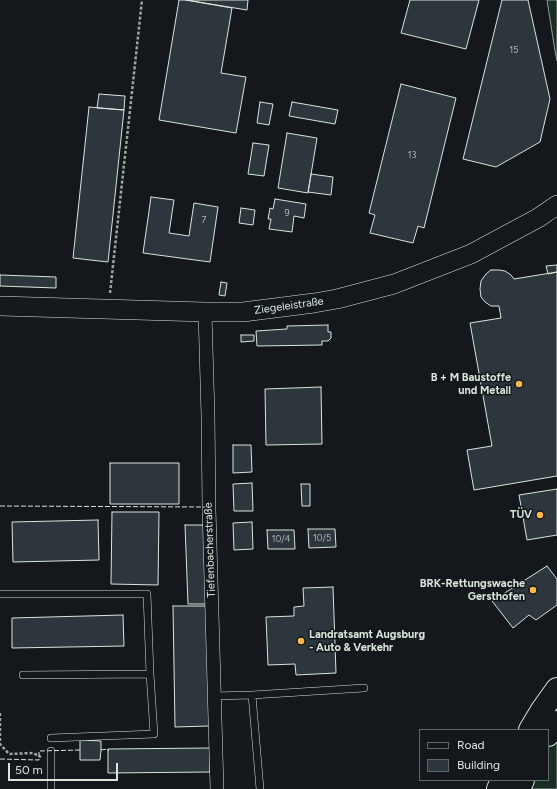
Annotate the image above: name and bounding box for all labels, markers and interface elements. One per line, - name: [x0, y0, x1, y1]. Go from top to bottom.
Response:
- house number: 15: [510, 45, 518, 55]
- house number: 13: [408, 150, 416, 160]
- house number: 9: [284, 208, 290, 218]
- house number: 7: [202, 215, 206, 225]
- street label: Ziegeleistraße: [253, 295, 325, 317]
- place label: B + M Baustoffe und Metall: [431, 371, 511, 397]
- marker: B + M Baustoffe und Metall: [514, 379, 524, 389]
- street label: Tiefenbacherstraße: [202, 502, 218, 598]
- place label: TÜV: [510, 508, 532, 522]
- marker: TÜV: [535, 510, 545, 520]
- house number: 10/5: [313, 533, 331, 543]
- house number: 10/4: [272, 534, 290, 544]
- place label: BRK-Rettungswache Gersthofen: [420, 577, 525, 603]
- marker: BRK-Rettungswache Gersthofen: [528, 585, 538, 595]
- place label: Landratsamt Augsburg - Auto & Verkehr: [309, 628, 425, 654]
- marker: Landratsamt Augsburg - Auto & Verkehr: [296, 636, 306, 646]
- legend: [419, 729, 549, 781]
- text: Road: [457, 738, 485, 752]
- scale bar: [10, 755, 120, 781]
- text: Building: [457, 758, 500, 772]
- text: 50 m: [15, 763, 43, 777]

